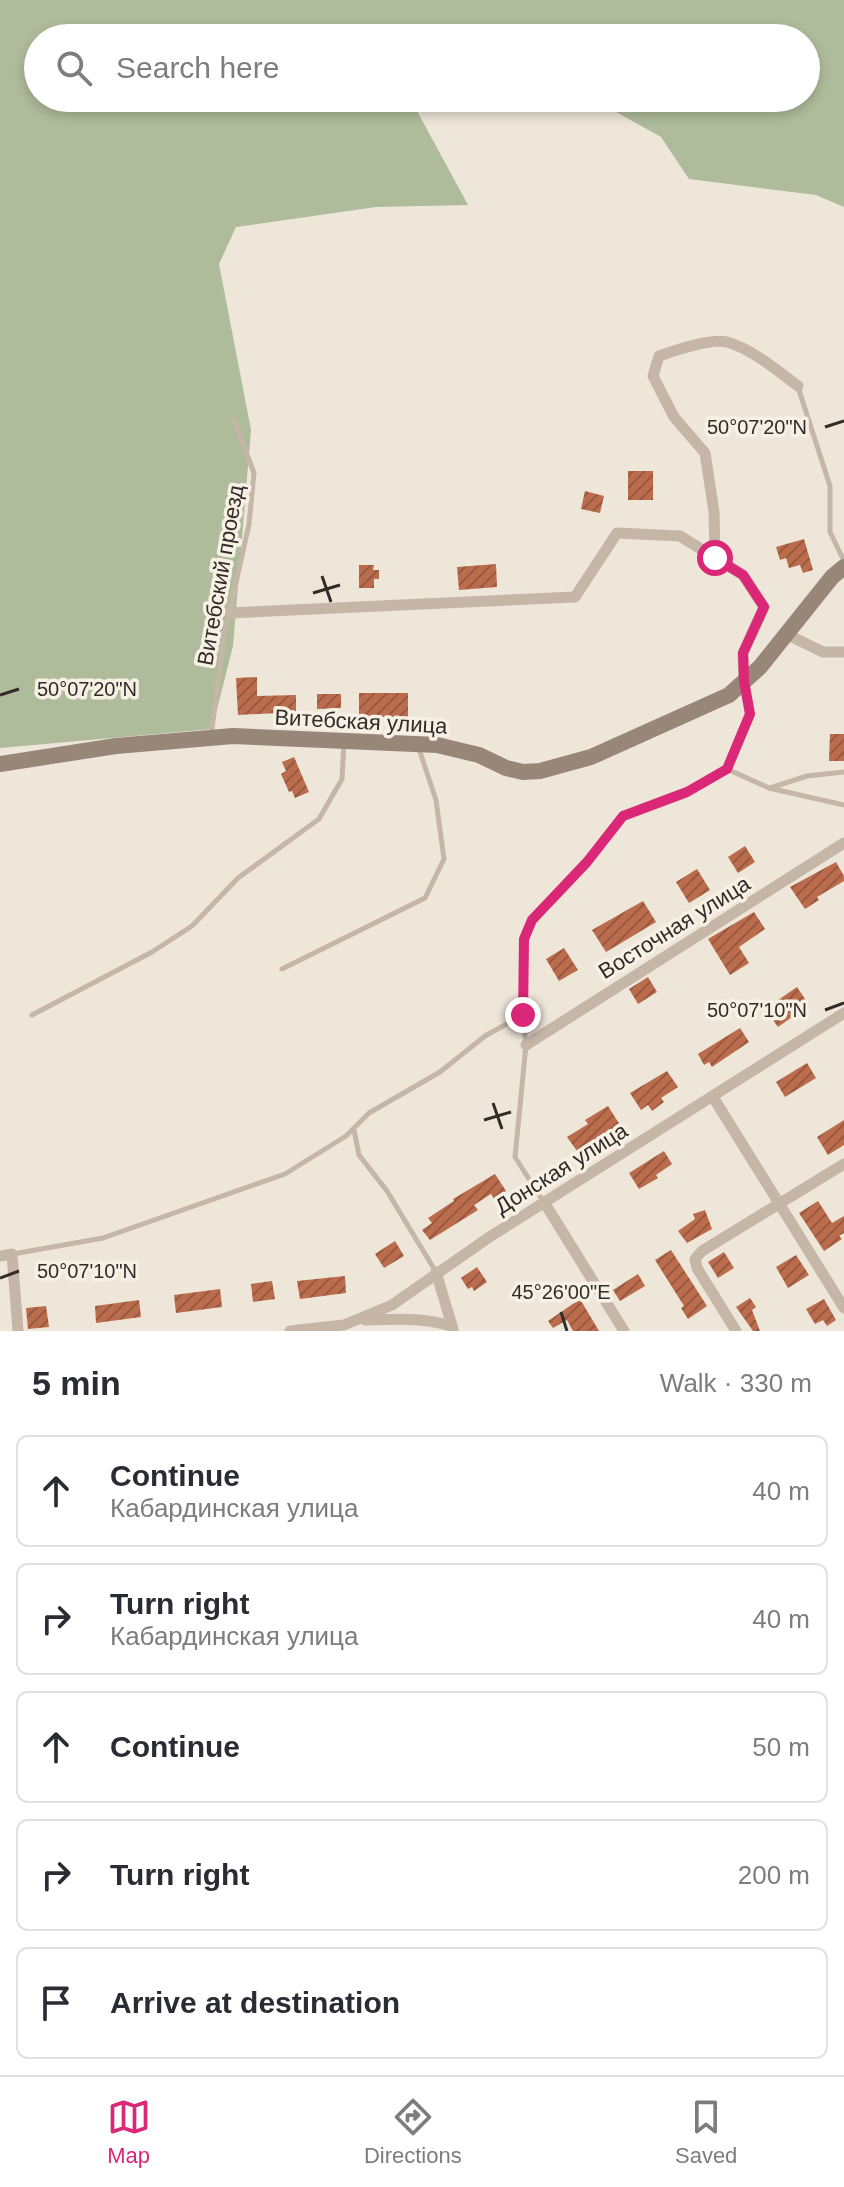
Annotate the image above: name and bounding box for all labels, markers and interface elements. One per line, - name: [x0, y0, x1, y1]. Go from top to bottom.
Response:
- search box: [24, 24, 820, 112]
- icon: search: [52, 46, 96, 90]
- text: Search here: [116, 51, 279, 84]
- text: 50°07'20"N: [707, 416, 807, 438]
- street label: Витебский проезд: [192, 483, 249, 667]
- route start: [697, 540, 733, 576]
- text: 50°07'20"N: [37, 678, 137, 700]
- street label: Витебская улица: [274, 704, 449, 739]
- street label: Восточная улица: [594, 870, 755, 984]
- route end: [505, 997, 541, 1033]
- text: 50°07'10"N: [707, 999, 807, 1021]
- street label: Донская улица: [490, 1117, 633, 1219]
- text: 50°07'10"N: [37, 1260, 137, 1282]
- text: 45°26'00"E: [512, 1281, 611, 1303]
- text: 5 min: [32, 1364, 121, 1402]
- text: Walk · 330 m: [660, 1368, 812, 1398]
- text: Continue: [110, 1459, 240, 1492]
- icon: ahead: [34, 1469, 78, 1513]
- text: 40 m: [752, 1476, 810, 1506]
- text: Кабардинская улица: [110, 1493, 358, 1523]
- text: Turn right: [110, 1587, 249, 1620]
- icon: right: [34, 1597, 78, 1641]
- text: 40 m: [752, 1604, 810, 1634]
- text: Кабардинская улица: [110, 1621, 358, 1651]
- icon: ahead: [34, 1725, 78, 1769]
- text: Continue: [110, 1730, 240, 1763]
- text: 50 m: [752, 1732, 810, 1762]
- icon: right: [34, 1853, 78, 1897]
- text: Turn right: [110, 1858, 249, 1891]
- text: 200 m: [738, 1860, 810, 1890]
- icon: arrive: [34, 1981, 78, 2025]
- text: Arrive at destination: [110, 1986, 400, 2019]
- tab: Map: [107, 2095, 151, 2169]
- tab: Directions: [364, 2095, 462, 2169]
- tab: Saved: [675, 2095, 737, 2169]

